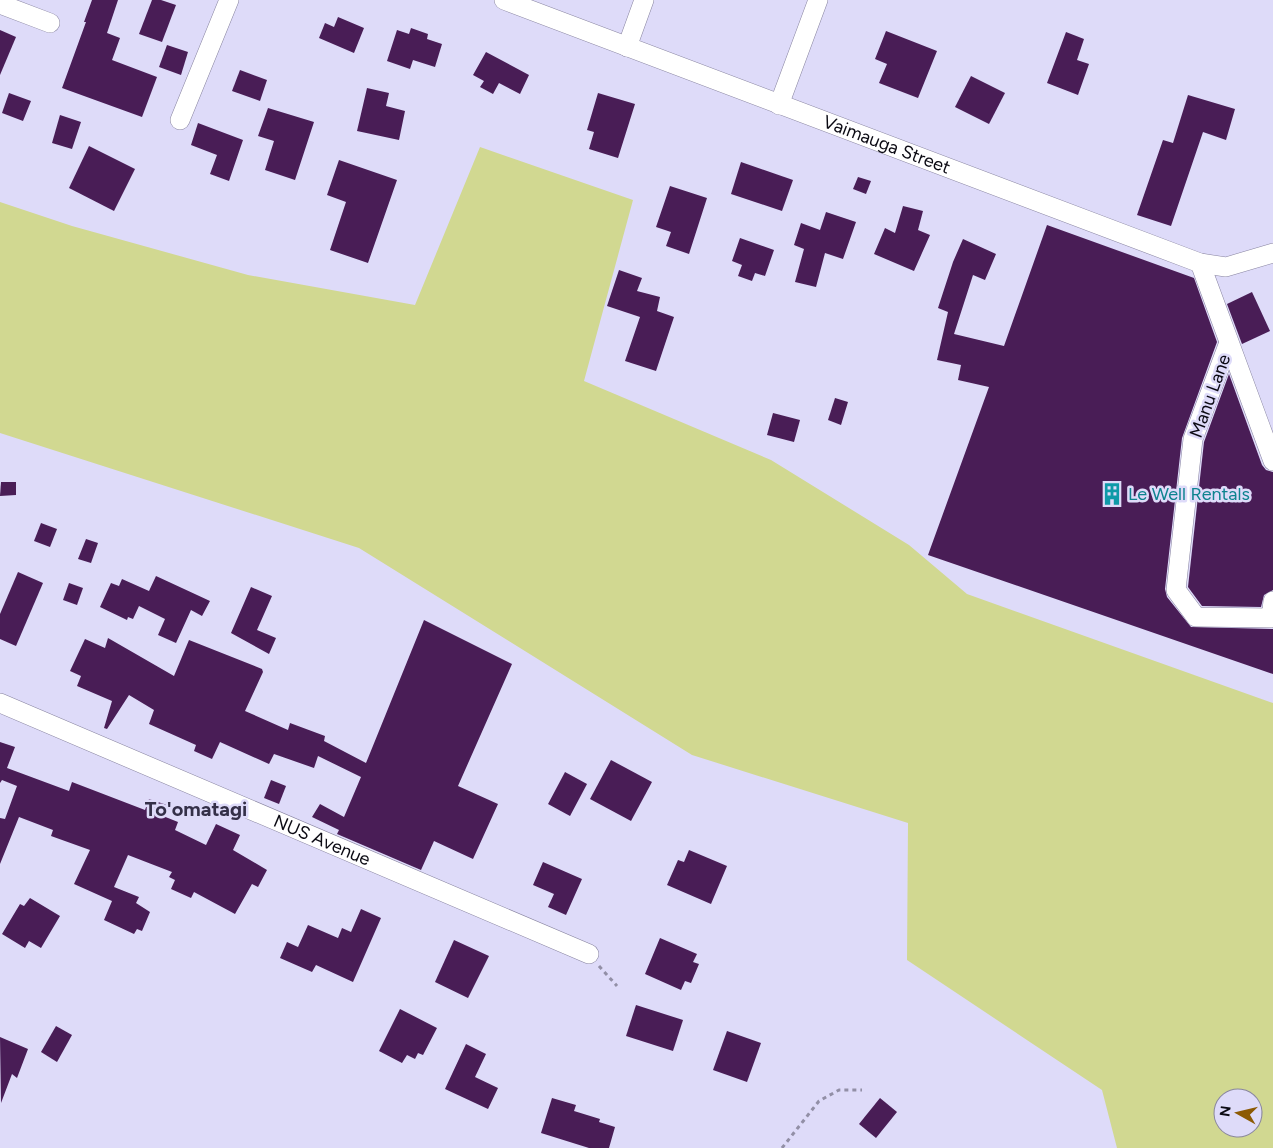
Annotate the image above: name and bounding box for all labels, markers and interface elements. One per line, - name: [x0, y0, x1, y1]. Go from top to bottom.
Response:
- street label: Vaimauga Street: [820, 111, 954, 179]
- street label: Manu Lane: [1185, 351, 1235, 441]
- building icon: Le Well Rentals: [1099, 481, 1125, 507]
- place label: Le Well Rentals: [1128, 483, 1250, 505]
- district label: To'omatagi: [145, 797, 247, 821]
- street label: NUS Avenue: [270, 810, 374, 871]
- north arrow: [1213, 1088, 1263, 1138]
- text: N: [1216, 1105, 1235, 1118]

